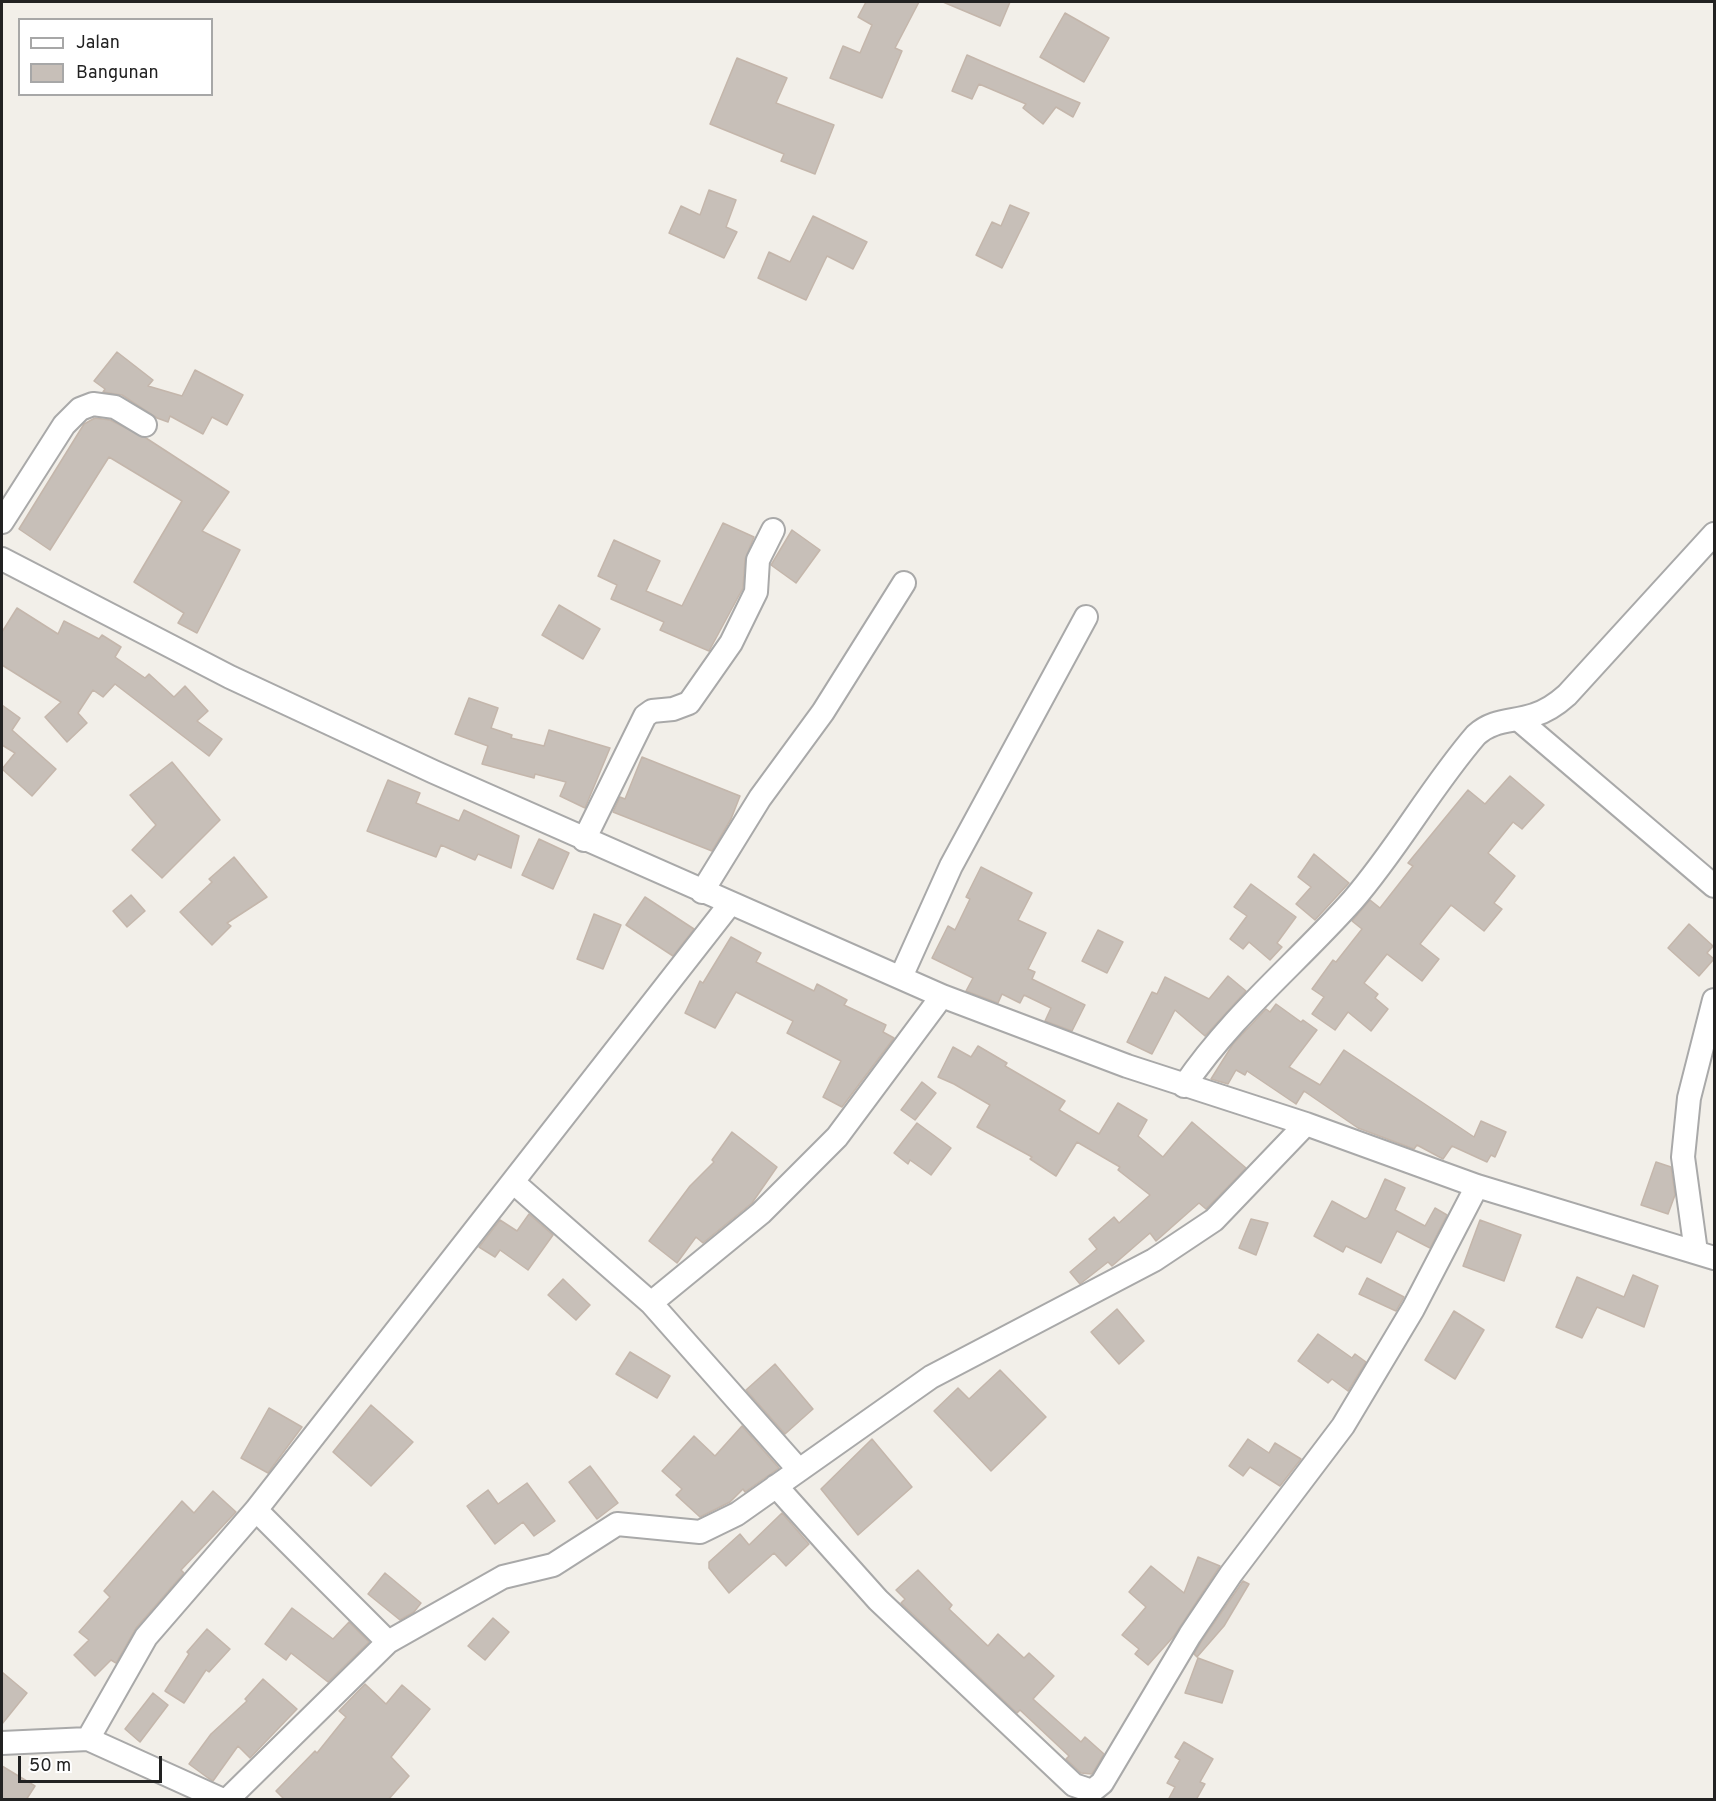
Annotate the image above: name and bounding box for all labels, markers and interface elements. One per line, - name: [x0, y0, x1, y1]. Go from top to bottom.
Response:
- legend: [18, 18, 213, 96]
- text: Jalan: [76, 32, 120, 55]
- text: Bangunan: [76, 62, 159, 85]
- scale bar: [21, 1744, 165, 1782]
- text: 50 m: [29, 1755, 71, 1778]

